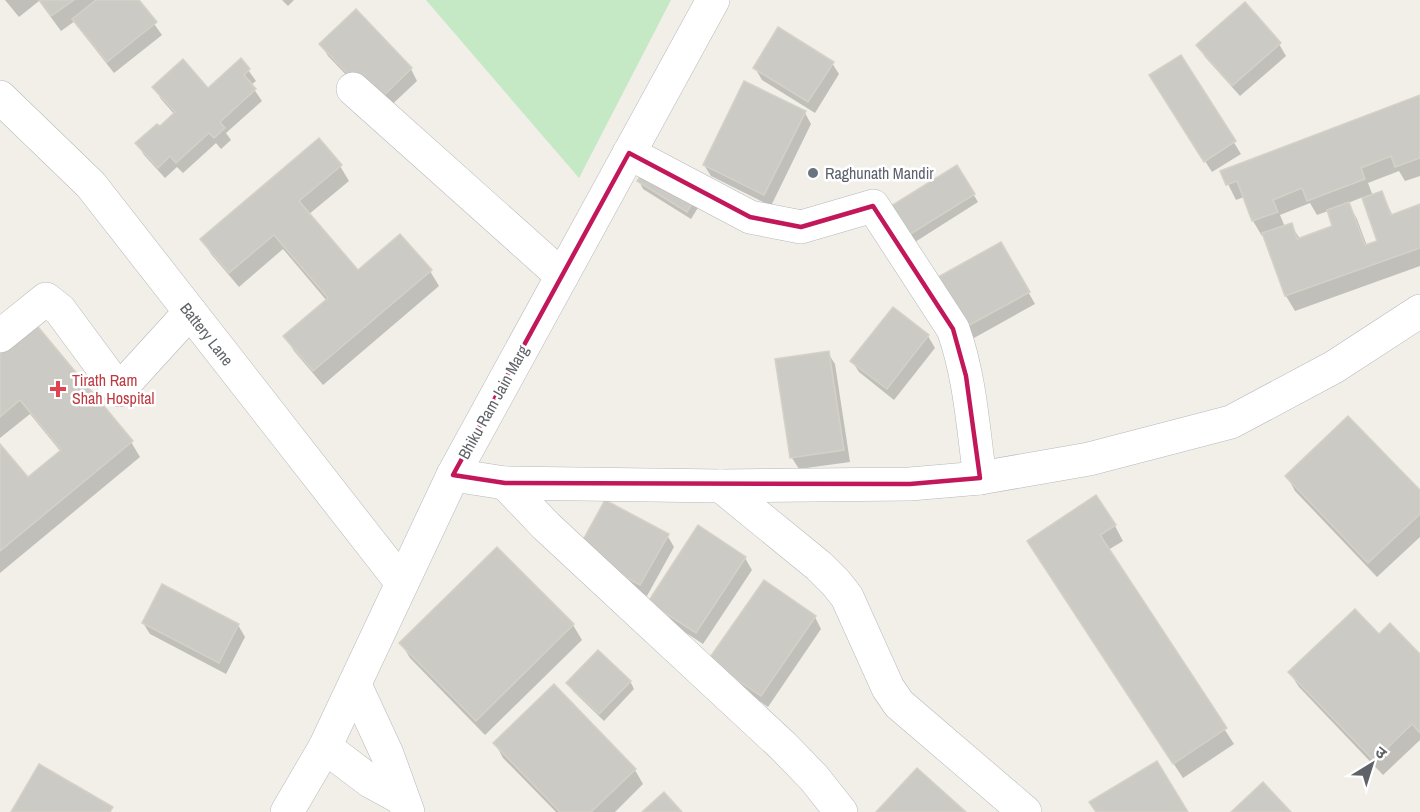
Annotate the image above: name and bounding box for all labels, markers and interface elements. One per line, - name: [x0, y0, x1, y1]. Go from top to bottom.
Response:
- place label: Raghunath Mandir: [825, 162, 934, 184]
- marker: Raghunath Mandir: [806, 166, 820, 180]
- street label: Battery Lane: [175, 298, 239, 370]
- street label: Bhiku Ram Jain Marg: [453, 341, 534, 463]
- place label: Tirath Ram Shah Hospital: [72, 369, 155, 409]
- marker: Tirath Ram Shah Hospital: [49, 380, 67, 398]
- north arrow: [1342, 734, 1402, 794]
- text: उ: [1371, 741, 1392, 764]

